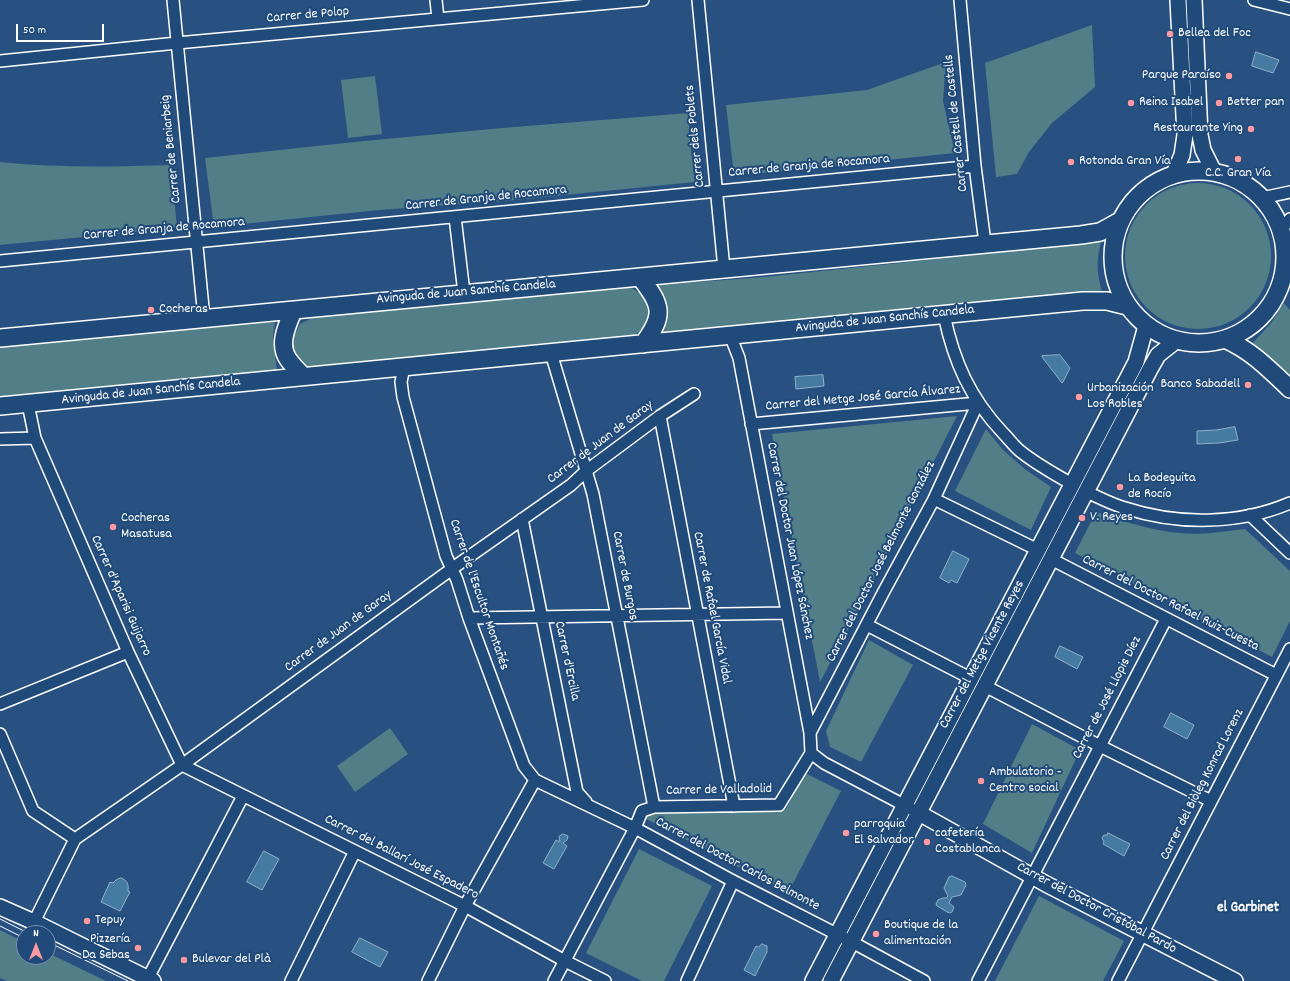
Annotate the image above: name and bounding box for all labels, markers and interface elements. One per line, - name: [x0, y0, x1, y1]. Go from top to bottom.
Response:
- street label: Carrer de Polop: [266, 4, 350, 28]
- scale bar: [18, 16, 106, 42]
- text: 50 m: [23, 22, 46, 39]
- place label: Bellea del Foc: [1178, 26, 1251, 42]
- marker: Bellea del Foc: [1165, 29, 1175, 39]
- street label: Carrer Castell de Castells: [941, 53, 973, 193]
- place label: Parque Paraíso: [1142, 68, 1221, 84]
- marker: Parque Paraíso: [1224, 71, 1234, 81]
- street label: Carrer dels Poblets: [682, 84, 710, 188]
- street label: Carrer de Beniarbeig: [158, 94, 186, 204]
- place label: Reina Isabel: [1139, 95, 1203, 111]
- place label: Better pan: [1227, 95, 1284, 111]
- marker: Reina Isabel: [1126, 98, 1136, 108]
- marker: Better pan: [1214, 98, 1224, 108]
- place label: Restaurante Ying: [1153, 121, 1243, 137]
- marker: Restaurante Ying: [1246, 124, 1256, 134]
- street label: Carrer de Granja de Rocamora: [728, 152, 890, 182]
- place label: Rotonda Gran Vía: [1079, 154, 1171, 170]
- marker: C.C. Gran Vía: [1233, 154, 1243, 164]
- marker: Rotonda Gran Vía: [1066, 157, 1076, 167]
- place label: C.C. Gran Vía: [1205, 166, 1271, 182]
- street label: Carrer de Granja de Rocamora: [405, 182, 567, 216]
- street label: Carrer de Granja de Rocamora: [83, 215, 245, 245]
- street label: Avinguda de Juan Sanchís Candela: [376, 277, 556, 309]
- place label: Cocheras: [159, 302, 208, 318]
- street label: Avinguda de Juan Sanchís Candela: [795, 302, 975, 338]
- marker: Cocheras: [146, 305, 156, 315]
- street label: Avinguda de Juan Sanchís Candela: [61, 374, 241, 410]
- place label: Banco Sabadell: [1161, 377, 1240, 393]
- marker: Banco Sabadell: [1243, 380, 1253, 390]
- place label: Urbanización Los Robles: [1087, 381, 1153, 414]
- street label: Carrer del Metge José García Álvarez: [765, 382, 961, 416]
- marker: Urbanización Los Robles: [1074, 392, 1084, 402]
- street label: Carrer de Juan de Garay: [545, 398, 657, 488]
- street label: Carrer del Doctor Juan López Sánchez: [762, 441, 816, 641]
- street label: Carrer del Doctor José Belmonte González: [824, 459, 940, 665]
- place label: La Bodeguita de Rocío: [1128, 471, 1196, 504]
- marker: La Bodeguita de Rocío: [1115, 482, 1125, 492]
- place label: V. Reyes: [1090, 510, 1133, 526]
- place label: Cocheras Masatusa: [121, 511, 172, 544]
- marker: V. Reyes: [1077, 513, 1087, 523]
- street label: Carrer de l'Escultor Montañés: [444, 517, 512, 673]
- marker: Cocheras Masatusa: [108, 522, 118, 532]
- street label: Carrer de Burgos: [607, 530, 641, 622]
- street label: Carrer de Rafael García Vidal: [688, 531, 734, 685]
- street label: Carrer d'Aparisi Guijarro: [86, 533, 154, 659]
- street label: Carrer del Doctor Rafael Ruiz-Cuesta: [1079, 552, 1261, 656]
- street label: Carrer del Metge Vicente Reyes: [937, 578, 1029, 732]
- street label: Carrer de Juan de Garay: [282, 587, 396, 677]
- street label: Carrer d'Ercilla: [549, 620, 583, 702]
- street label: Carrer de José Llopis Díez: [1070, 634, 1146, 762]
- street label: Carrer del Biòleg Konrad Lorenz: [1157, 706, 1249, 864]
- place label: Ambulatorio - Centro social: [989, 765, 1062, 798]
- marker: Ambulatorio - Centro social: [976, 776, 986, 786]
- street label: Carrer de Valladolid: [666, 782, 772, 800]
- street label: Carrer del Ballarí José Espadero: [321, 812, 481, 904]
- street label: Carrer del Doctor Carlos Belmonte: [652, 814, 822, 916]
- place label: parroquia El Salvador: [854, 817, 913, 850]
- place label: cafetería Costablanca: [935, 826, 1000, 858]
- marker: parroquia El Salvador: [841, 828, 851, 838]
- marker: cafetería Costablanca: [922, 837, 932, 847]
- street label: Carrer del Doctor Cristóbal Pardo: [1013, 860, 1179, 958]
- district label: el Garbinet: [1217, 900, 1279, 918]
- place label: Tepuy: [95, 913, 125, 929]
- marker: Tepuy: [82, 916, 92, 926]
- place label: Boutique de la alimentación: [884, 918, 958, 950]
- north arrow: [16, 925, 56, 965]
- text: N: [33, 926, 39, 942]
- marker: Boutique de la alimentación: [871, 929, 881, 939]
- place label: Pizzería Da Sebas: [82, 932, 130, 964]
- marker: Pizzería Da Sebas: [133, 943, 143, 953]
- place label: Bulevar del Plà: [192, 952, 271, 968]
- marker: Bulevar del Plà: [179, 955, 189, 965]

